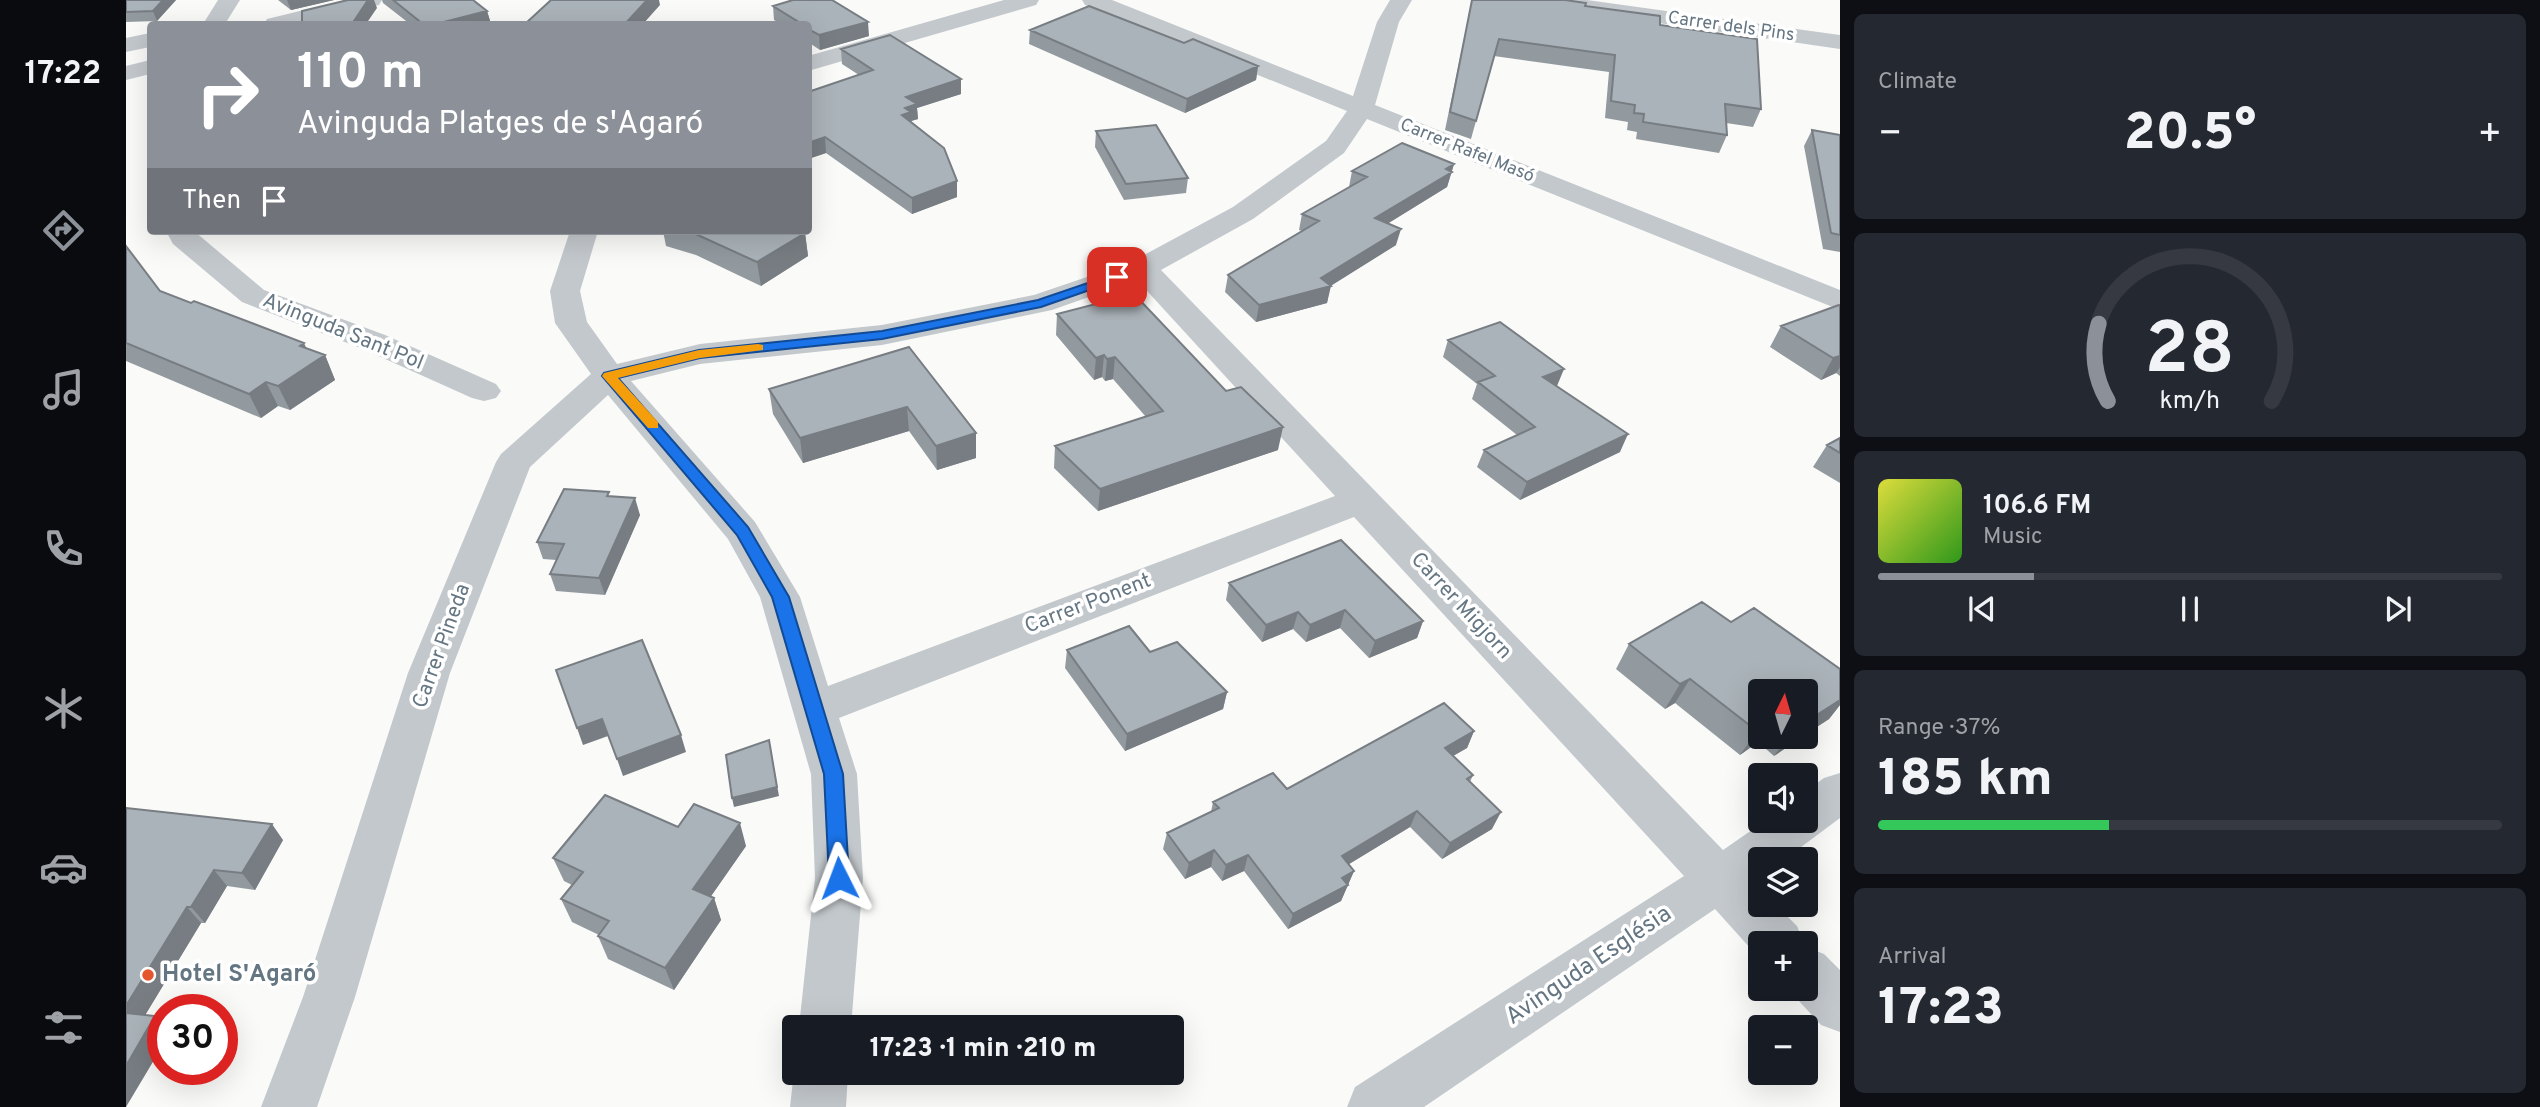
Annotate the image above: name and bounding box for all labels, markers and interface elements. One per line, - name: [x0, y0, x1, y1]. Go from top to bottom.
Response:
- street label: Carrer dels Pins: [1666, 7, 1796, 47]
- text: 110 m: [297, 44, 424, 106]
- icon: right: [182, 49, 273, 140]
- text: 17:22: [25, 55, 101, 95]
- text: Climate: [1878, 68, 1957, 97]
- text: 20.5°: [2124, 102, 2256, 168]
- text: Avinguda Platges de s'Agaró: [297, 105, 703, 145]
- text: −: [1878, 111, 1903, 160]
- text: +: [2477, 111, 2502, 160]
- street label: Carrer Rafel Masó: [1396, 114, 1538, 188]
- icon: arrive: [255, 182, 293, 220]
- text: Then: [182, 185, 241, 218]
- icon: directions: [39, 206, 88, 255]
- pin: [1087, 247, 1147, 307]
- icon: arrive: [1098, 258, 1136, 296]
- street label: Avinguda Sant Pol: [258, 287, 428, 377]
- text: 28: [2145, 307, 2235, 399]
- icon: music: [39, 365, 88, 414]
- text: km/h: [2160, 386, 2220, 418]
- text: 106.6 FM: [1983, 490, 2091, 523]
- text: Music: [1983, 523, 2043, 552]
- icon: phone: [39, 524, 88, 573]
- street label: Carrer Migjorn: [1404, 547, 1518, 665]
- street label: Carrer Ponent: [1021, 568, 1155, 640]
- street label: Carrer Pineda: [407, 580, 477, 712]
- icon: previous: [1963, 590, 2001, 628]
- icon: pause: [2171, 590, 2209, 628]
- icon: next: [2379, 590, 2417, 628]
- north arrow: [1748, 679, 1818, 749]
- map controls: [1748, 679, 1818, 1085]
- icon: climate: [39, 684, 88, 733]
- text: Range · 37%: [1878, 714, 2000, 743]
- text: 185 km: [1878, 748, 2053, 814]
- button: sound: [1748, 763, 1818, 833]
- position arrow: [802, 841, 876, 915]
- icon: car: [39, 843, 88, 892]
- button: layers: [1748, 847, 1818, 917]
- street label: Avinguda Església: [1500, 899, 1678, 1033]
- button: +: [1748, 931, 1818, 1001]
- text: Arrival: [1878, 943, 1947, 972]
- place label: Hotel S'Agaró: [162, 960, 316, 990]
- marker: Hotel S'Agaró: [140, 967, 156, 983]
- text: 17:23: [1878, 977, 2004, 1043]
- speed limit sign: 30: [147, 994, 238, 1085]
- icon: filters: [39, 1003, 88, 1052]
- button: −: [1748, 1015, 1818, 1085]
- text: 17:23 · 1 min · 210 m: [870, 1033, 1096, 1066]

